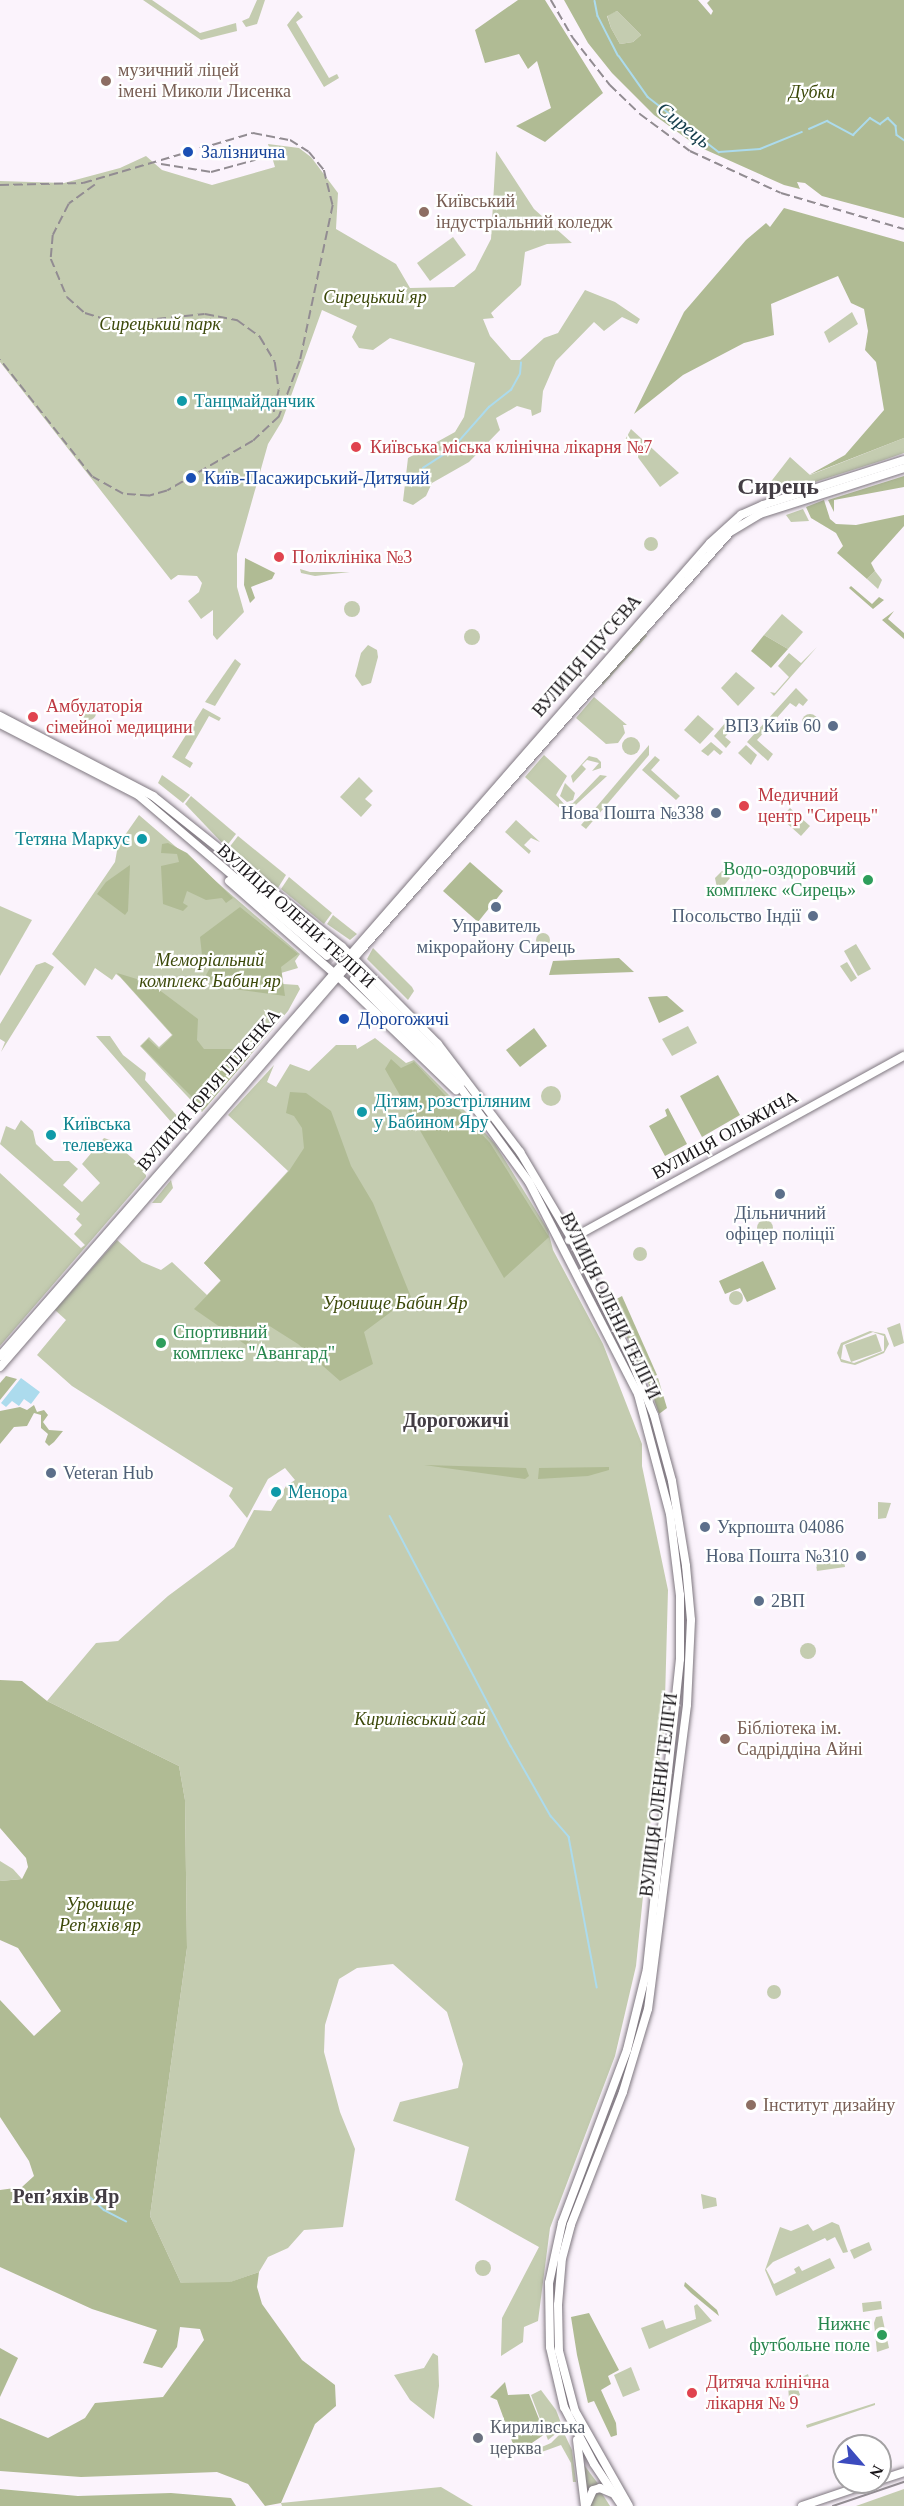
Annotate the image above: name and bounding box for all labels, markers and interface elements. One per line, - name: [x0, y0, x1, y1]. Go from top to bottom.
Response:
- place label: музичний ліцей імені Миколи Лисенка: [118, 60, 291, 103]
- marker: музичний ліцей імені Миколи Лисенка: [99, 74, 113, 88]
- park label: Дубки: [789, 81, 835, 103]
- water label: Сирець: [652, 97, 716, 153]
- place label: Залізнична: [201, 141, 285, 163]
- marker: Залізнична: [179, 143, 197, 161]
- place label: Київський індустріальний коледж: [436, 191, 613, 234]
- marker: Київський індустріальний коледж: [417, 205, 431, 219]
- park label: Сирецький яр: [323, 286, 427, 308]
- park label: Сирецький парк: [99, 313, 221, 335]
- place label: Танцмайданчик: [194, 390, 315, 412]
- marker: Танцмайданчик: [175, 394, 189, 408]
- place label: Київська міська клінічна лікарня №7: [370, 436, 652, 458]
- marker: Київська міська клінічна лікарня №7: [347, 438, 365, 456]
- place label: Київ-Пасажирський-Дитячий: [204, 467, 430, 489]
- marker: Київ-Пасажирський-Дитячий: [182, 469, 200, 487]
- district label: Сирець: [737, 473, 819, 501]
- place label: Поліклініка №3: [292, 546, 412, 568]
- marker: Поліклініка №3: [270, 548, 288, 566]
- street label: ВУЛИЦЯ ЩУСЄВА: [528, 591, 646, 721]
- place label: Амбулаторія сімейної медицини: [46, 696, 193, 738]
- marker: Амбулаторія сімейної медицини: [24, 708, 42, 726]
- place label: ВПЗ Київ 60: [725, 715, 821, 737]
- marker: ВПЗ Київ 60: [826, 719, 840, 733]
- place label: Медичний центр "Сирець": [758, 785, 878, 828]
- marker: Медичний центр "Сирець": [735, 797, 753, 815]
- place label: Нова Пошта №338: [561, 802, 704, 824]
- marker: Нова Пошта №338: [709, 806, 723, 820]
- place label: Тетяна Маркус: [15, 828, 130, 850]
- marker: Тетяна Маркус: [135, 832, 149, 846]
- street label: ВУЛИЦЯ ОЛЕНИ ТЕЛІГИ: [213, 839, 379, 993]
- place label: Водо-оздоровчий комплекс «Сирець»: [706, 859, 856, 902]
- marker: Водо-оздоровчий комплекс «Сирець»: [861, 873, 875, 887]
- marker: Управитель мікрорайону Сирець: [489, 900, 503, 914]
- place label: Посольство Індії: [672, 905, 801, 927]
- marker: Посольство Індії: [806, 909, 820, 923]
- place label: Управитель мікрорайону Сирець: [417, 916, 575, 958]
- park label: Меморіальний комплекс Бабин яр: [139, 950, 281, 992]
- street label: ВУЛИЦЯ ЮРІЯ ІЛЛЄНКА: [133, 1005, 285, 1175]
- place label: Дорогожичі: [358, 1008, 449, 1030]
- marker: Дорогожичі: [335, 1010, 353, 1028]
- street label: ВУЛИЦЯ ОЛЬЖИЧА: [648, 1086, 802, 1184]
- place label: Дітям, розстріляним у Бабином Яру: [374, 1091, 531, 1134]
- marker: Дітям, розстріляним у Бабином Яру: [355, 1105, 369, 1119]
- place label: Київська телевежа: [63, 1114, 133, 1156]
- marker: Київська телевежа: [44, 1128, 58, 1142]
- marker: Дільничний офіцер поліції: [773, 1187, 787, 1201]
- place label: Дільничний офіцер поліції: [726, 1203, 834, 1246]
- street label: ВУЛИЦЯ ОЛЕНИ ТЕЛІГИ: [555, 1209, 665, 1403]
- park label: Урочище Бабин Яр: [323, 1292, 467, 1314]
- place label: Спортивний комплекс "Авангард": [173, 1322, 335, 1364]
- marker: Спортивний комплекс "Авангард": [154, 1336, 168, 1350]
- district label: Дорогожичі: [403, 1408, 509, 1432]
- place label: Veteran Hub: [63, 1462, 153, 1484]
- marker: Veteran Hub: [44, 1466, 58, 1480]
- place label: Менора: [288, 1481, 347, 1503]
- marker: Менора: [269, 1485, 283, 1499]
- place label: Укрпошта 04086: [717, 1516, 844, 1538]
- marker: Укрпошта 04086: [698, 1520, 712, 1534]
- place label: Нова Пошта №310: [706, 1545, 849, 1567]
- marker: Нова Пошта №310: [854, 1549, 868, 1563]
- place label: 2ВП: [771, 1590, 805, 1612]
- marker: 2ВП: [752, 1594, 766, 1608]
- street label: ВУЛИЦЯ ОЛЕНИ ТЕЛІГИ: [636, 1692, 682, 1898]
- park label: Кирилівський гай: [354, 1708, 486, 1730]
- place label: Бібліотека ім. Садріддіна Айні: [737, 1718, 863, 1760]
- marker: Бібліотека ім. Садріддіна Айні: [718, 1732, 732, 1746]
- park label: Урочище Реп'яхів яр: [59, 1894, 141, 1936]
- place label: Інститут дизайну: [763, 2094, 895, 2116]
- marker: Інститут дизайну: [744, 2098, 758, 2112]
- district label: Репʼяхів Яр: [13, 2184, 119, 2208]
- place label: Нижнє футбольне поле: [749, 2314, 870, 2356]
- marker: Нижнє футбольне поле: [875, 2328, 889, 2342]
- place label: Дитяча клінічна лікарня № 9: [706, 2372, 829, 2414]
- marker: Дитяча клінічна лікарня № 9: [683, 2384, 701, 2402]
- place label: Кирилівська церква: [490, 2417, 585, 2460]
- marker: Кирилівська церква: [471, 2431, 485, 2445]
- north arrow: [832, 2434, 892, 2494]
- text: N: [866, 2463, 887, 2481]

